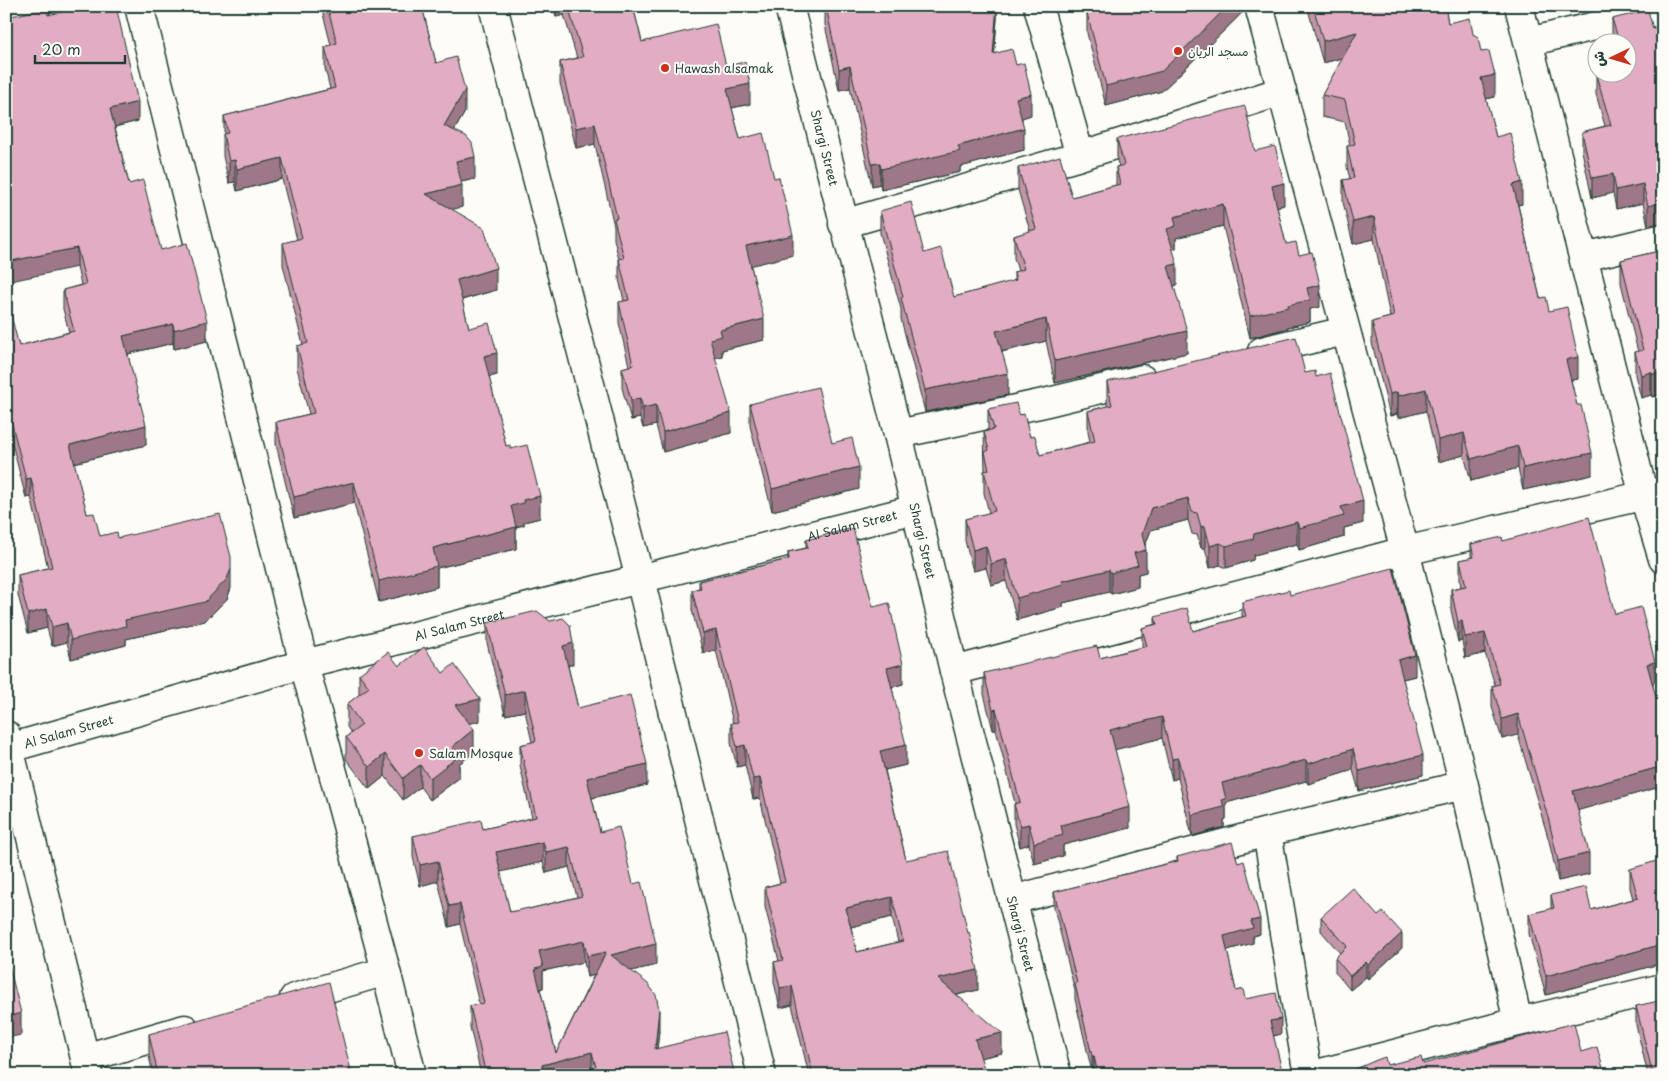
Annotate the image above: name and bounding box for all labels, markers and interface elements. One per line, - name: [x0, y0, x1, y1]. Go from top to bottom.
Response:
- scale bar: [35, 32, 125, 64]
- north arrow: [1586, 32, 1636, 82]
- text: 20 m: [42, 37, 81, 60]
- place label: مسجد الريان: [1188, 42, 1249, 60]
- marker: مسجد الريان: [1172, 45, 1184, 57]
- text: ش: [1587, 51, 1610, 68]
- place label: Hawash alsamak: [675, 59, 774, 77]
- marker: Hawash alsamak: [659, 62, 671, 74]
- street label: Shargi Street: [807, 108, 843, 188]
- street label: Shargi Street: [905, 500, 941, 580]
- street label: Al Salam Street: [805, 505, 899, 545]
- street label: Al Salam Street: [412, 605, 506, 645]
- street label: Al Salam Street: [22, 710, 115, 752]
- place label: Salam Mosque: [429, 744, 513, 762]
- marker: Salam Mosque: [413, 747, 425, 759]
- street label: Shargi Street: [1003, 893, 1039, 973]

